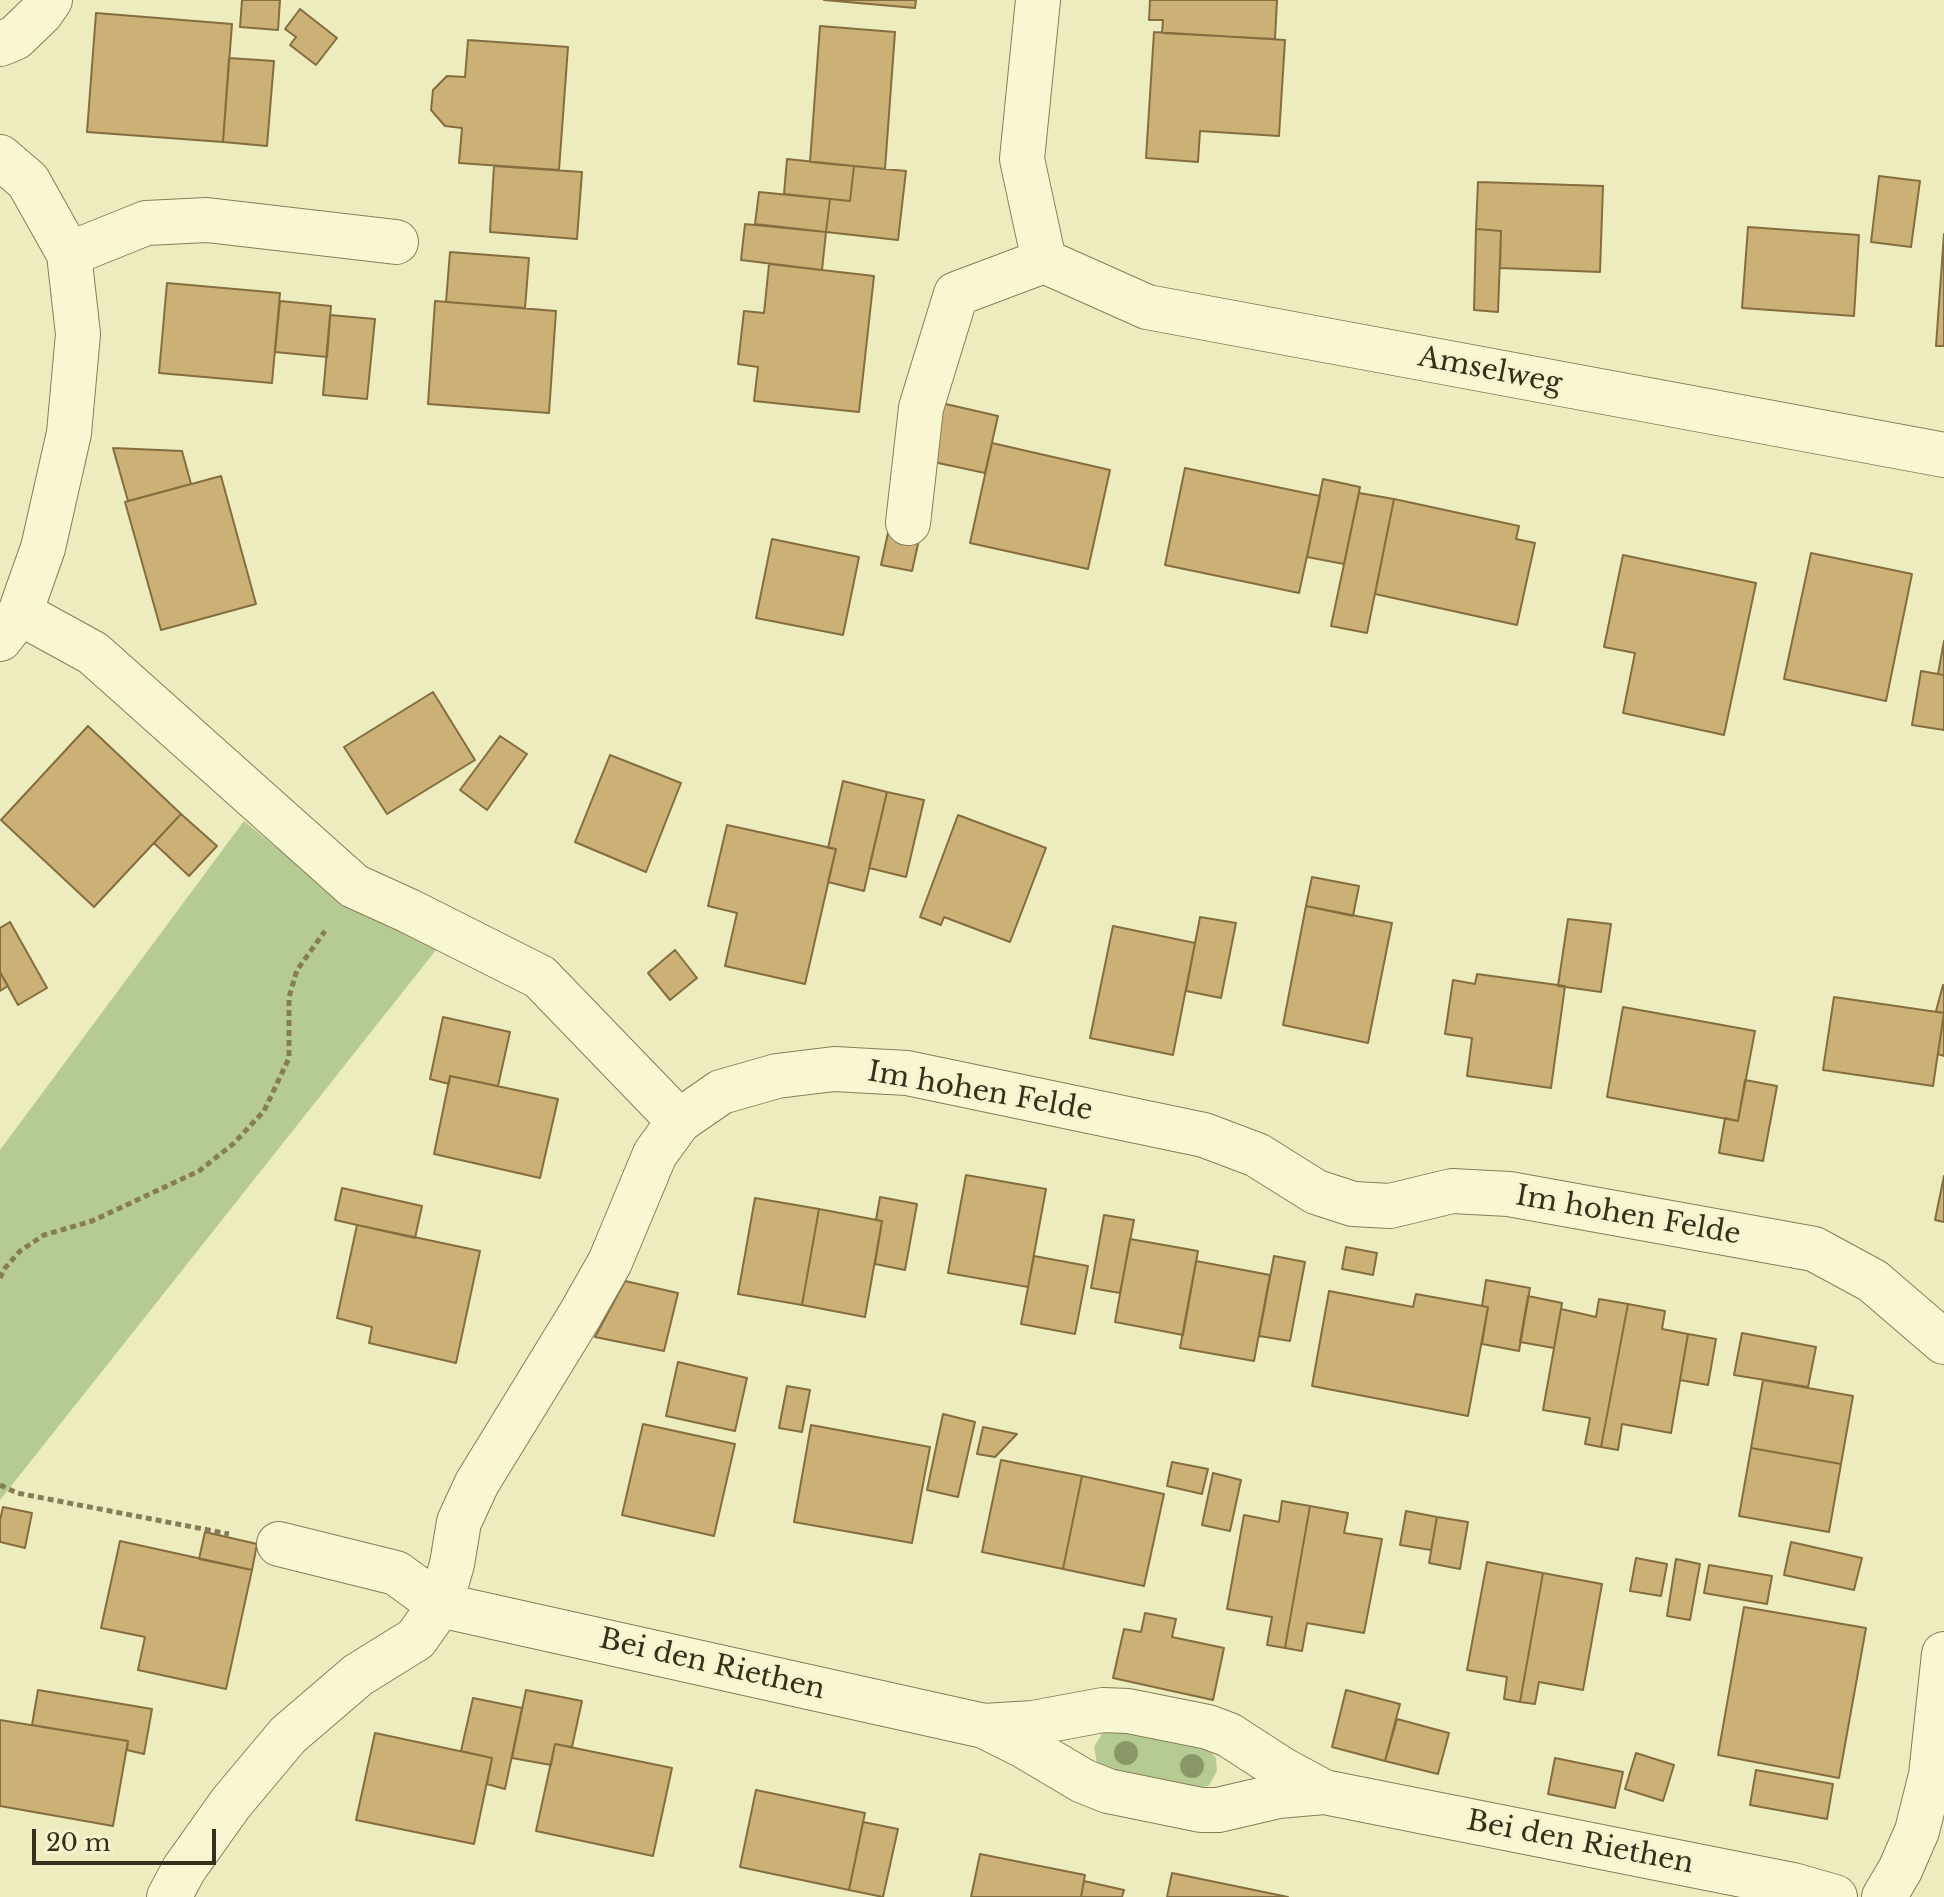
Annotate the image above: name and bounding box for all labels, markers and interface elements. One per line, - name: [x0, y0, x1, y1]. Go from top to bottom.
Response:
- street label: Amselweg: [1415, 341, 1565, 401]
- street label: Im hohen Felde: [865, 1056, 1095, 1128]
- street label: Im hohen Felde: [1513, 1180, 1743, 1252]
- street label: Bei den Riethen: [596, 1623, 828, 1707]
- street label: Bei den Riethen: [1464, 1805, 1696, 1881]
- scale bar: [36, 1813, 220, 1863]
- text: 20 m: [46, 1828, 111, 1857]

